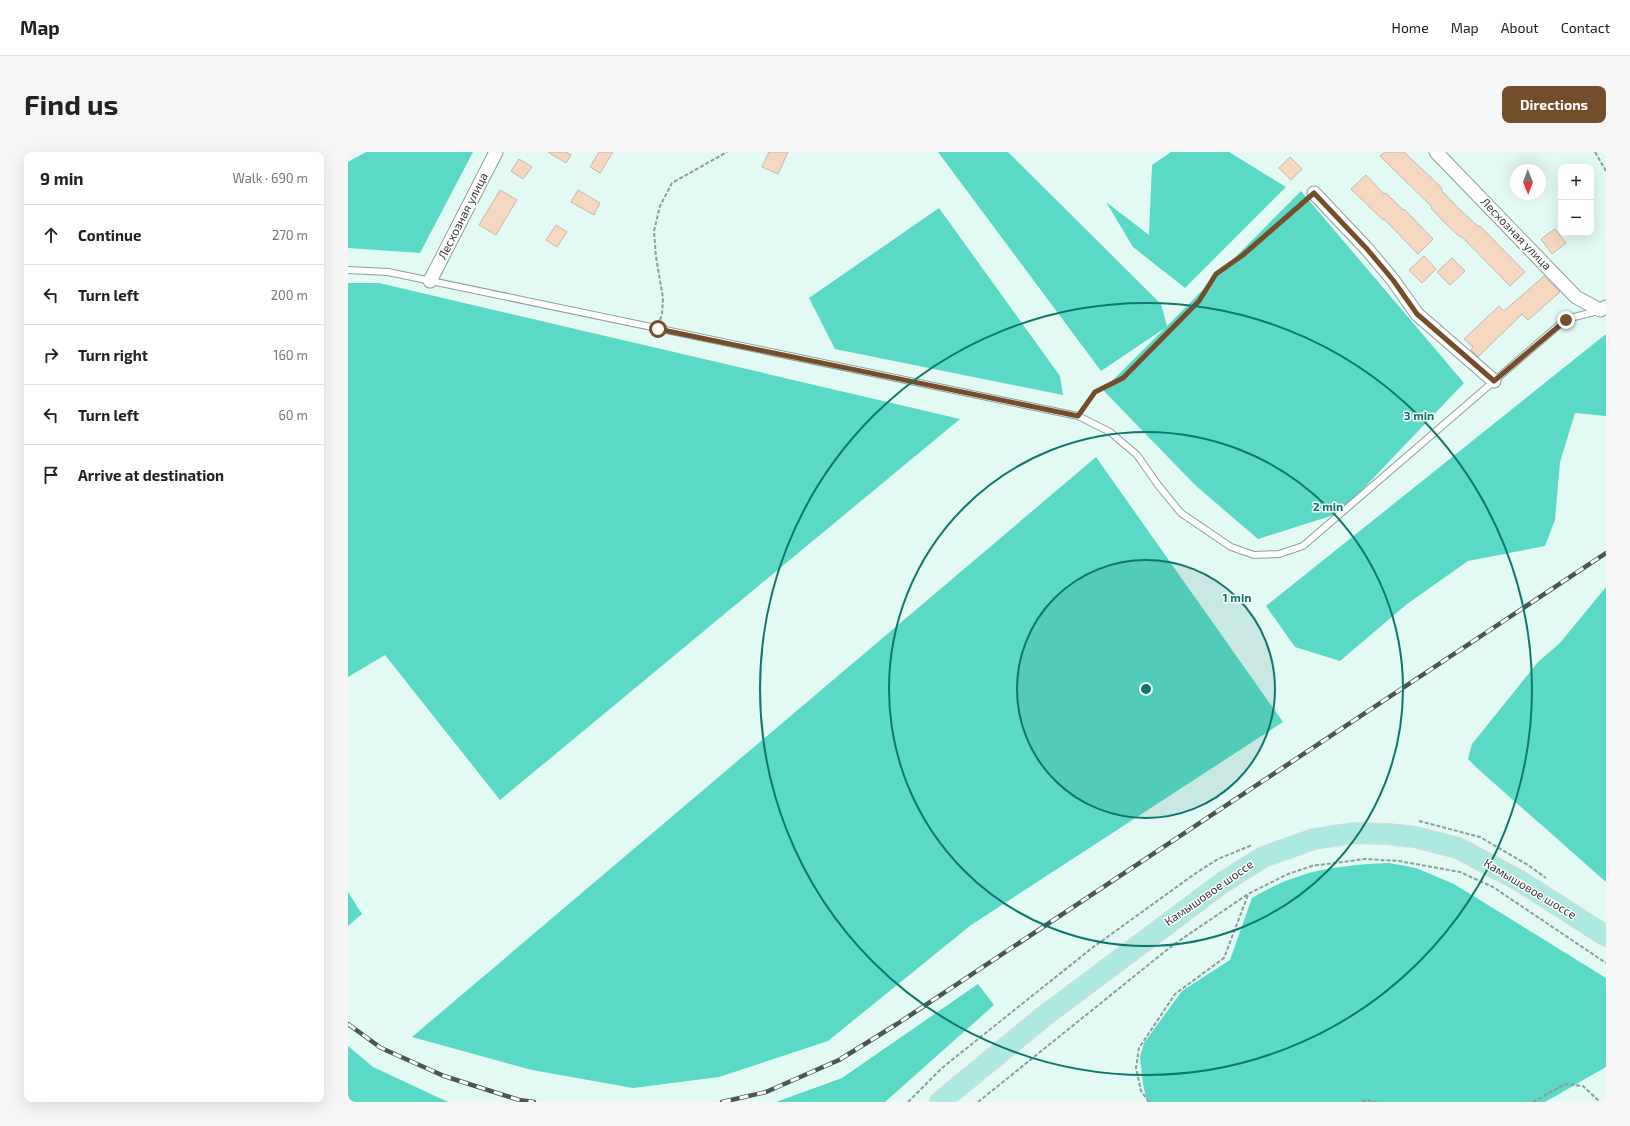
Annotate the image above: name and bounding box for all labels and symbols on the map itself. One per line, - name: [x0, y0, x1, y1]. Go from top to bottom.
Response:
- north arrow: [1510, 164, 1546, 200]
- street label: Лесхозная улица: [434, 170, 491, 262]
- street label: Лесхозная улица: [1478, 194, 1555, 273]
- route end: [1557, 311, 1575, 329]
- route start: [649, 320, 667, 338]
- text: 3 min: [1404, 408, 1434, 422]
- text: 2 min: [1313, 499, 1343, 513]
- text: 1 min: [1223, 590, 1251, 604]
- centre of rings: [1139, 682, 1153, 696]
- street label: Камышовое шоссе: [1482, 855, 1579, 921]
- street label: Камышовое шоссе: [1161, 856, 1256, 928]

